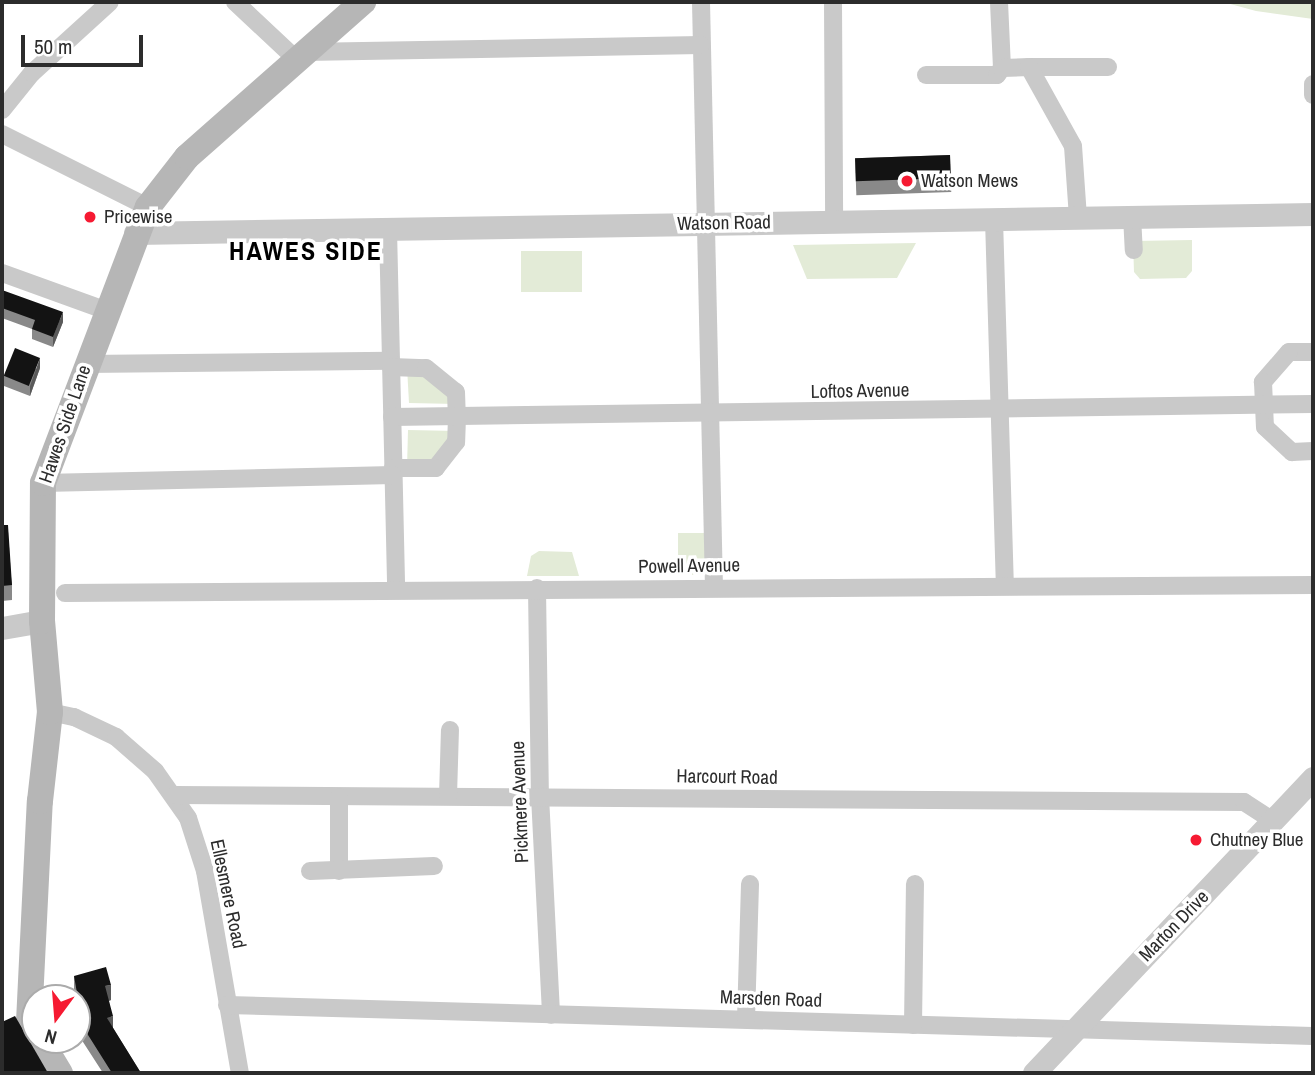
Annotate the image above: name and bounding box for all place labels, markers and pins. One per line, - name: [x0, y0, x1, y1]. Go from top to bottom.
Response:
- place label: Watson Mews: [921, 170, 1018, 192]
- marker: Watson Mews: [899, 173, 915, 189]
- place label: Pricewise: [104, 206, 172, 228]
- marker: Pricewise: [82, 209, 98, 225]
- place label: Chutney Blue: [1210, 829, 1304, 851]
- marker: Chutney Blue: [1188, 832, 1204, 848]

